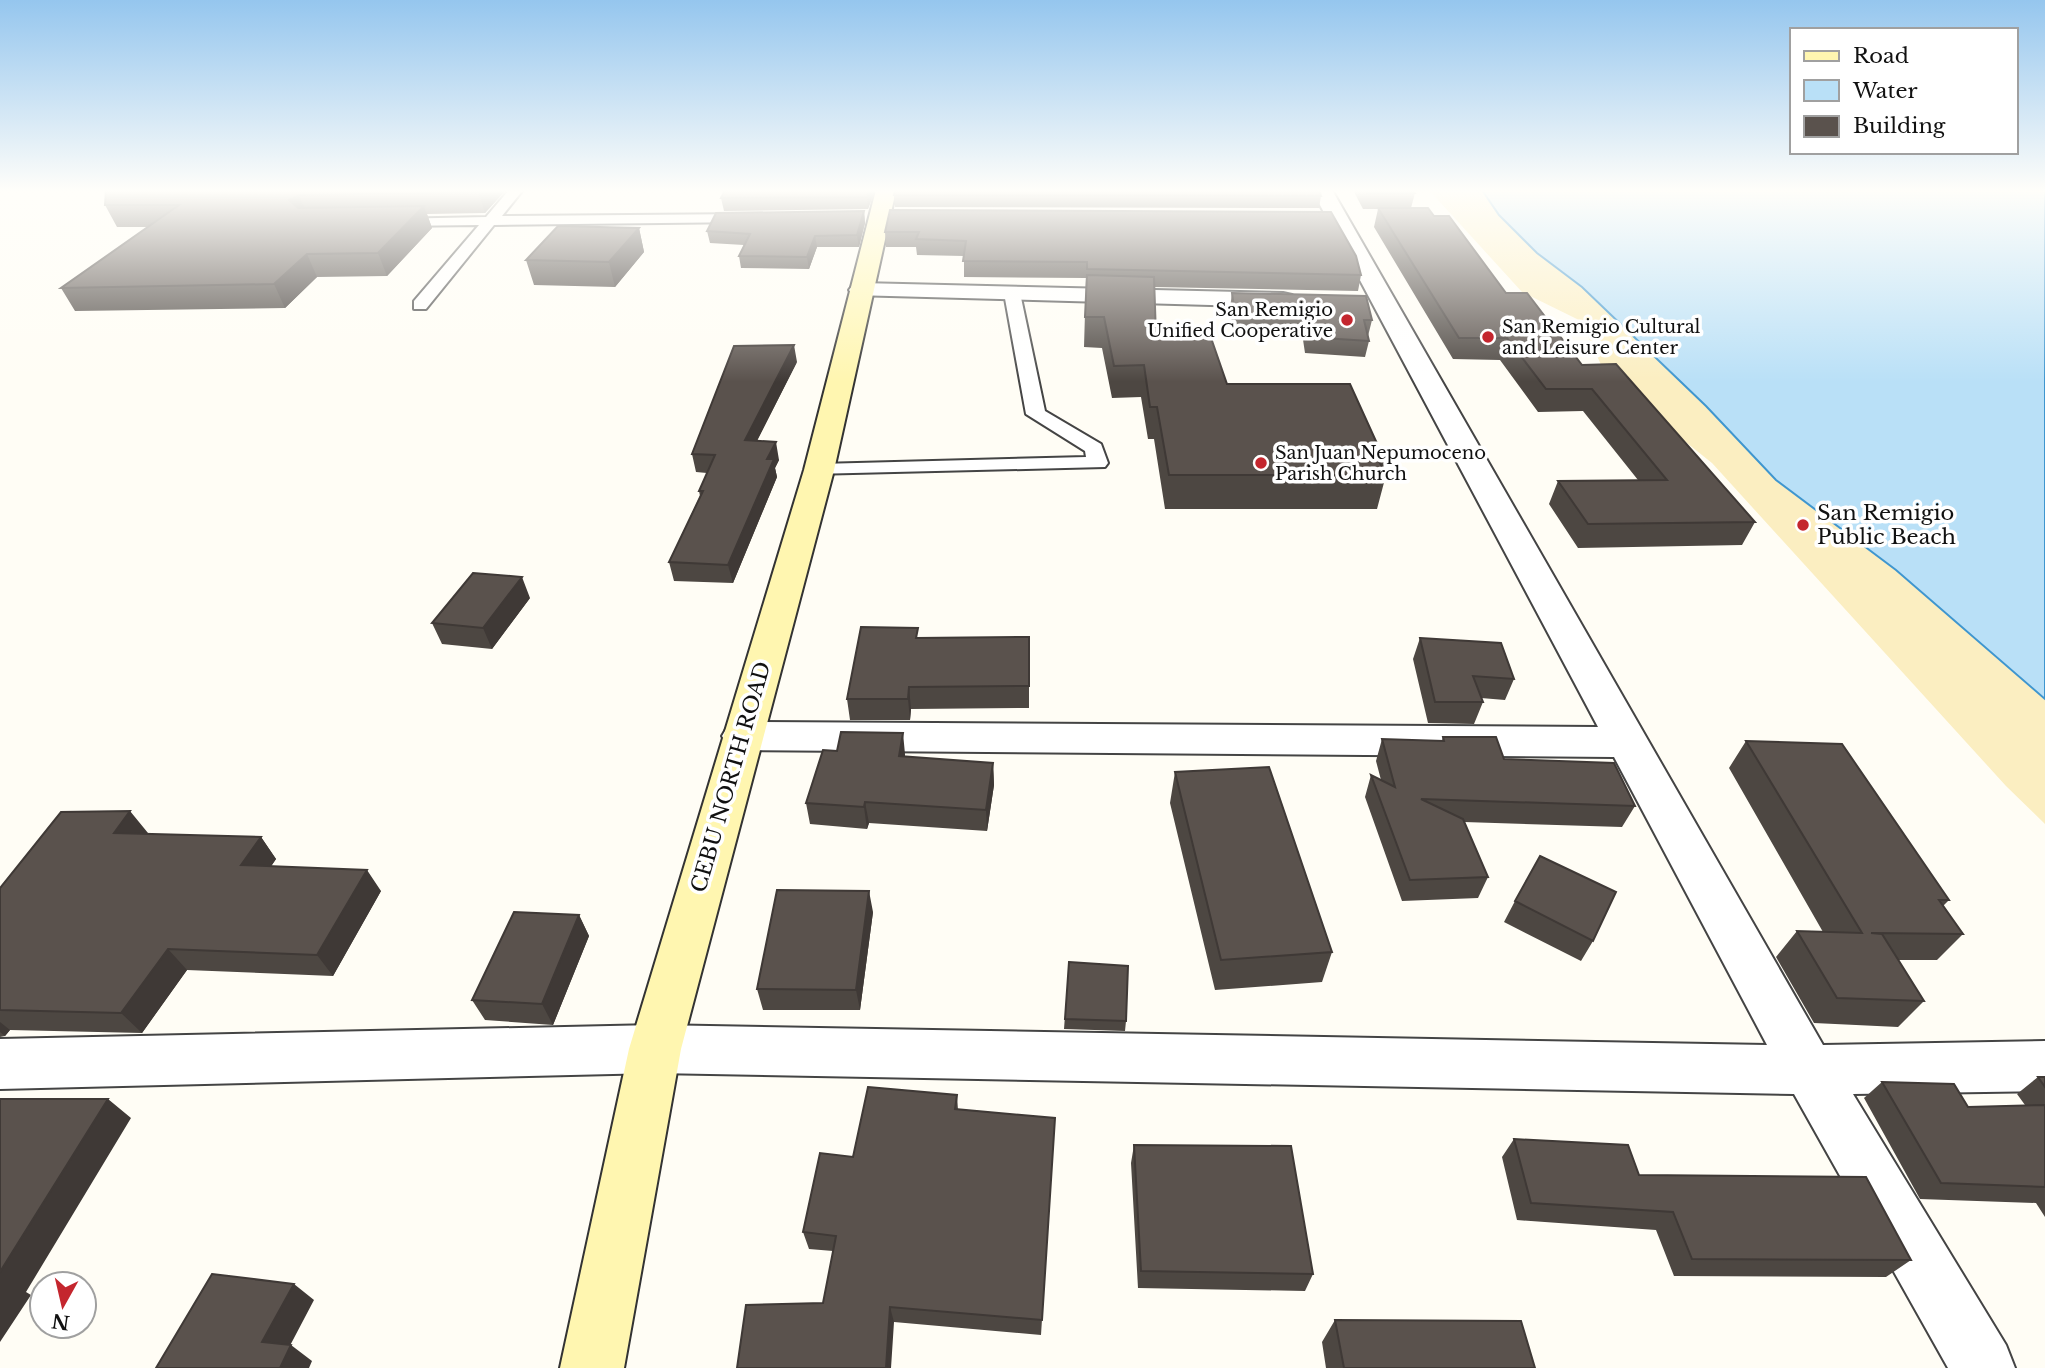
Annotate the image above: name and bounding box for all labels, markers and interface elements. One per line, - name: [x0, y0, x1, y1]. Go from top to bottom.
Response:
- legend: [1790, 28, 2017, 154]
- text: Road: [1853, 43, 1909, 69]
- text: Water: [1852, 78, 1917, 104]
- text: Building: [1853, 113, 1946, 139]
- place label: San Remigio Unified Cooperative: [1147, 299, 1333, 342]
- marker: San Remigio Unified Cooperative: [1339, 312, 1355, 328]
- place label: San Remigio Cultural and Leisure Center: [1502, 316, 1701, 359]
- marker: San Remigio Cultural and Leisure Center: [1480, 329, 1496, 345]
- place label: San Juan Nepumoceno Parish Church: [1275, 442, 1486, 485]
- marker: San Juan Nepumoceno Parish Church: [1253, 455, 1269, 471]
- place label: San Remigio Public Beach: [1817, 500, 1956, 550]
- marker: San Remigio Public Beach: [1795, 517, 1811, 533]
- street label: CEBU NORTH ROAD: [686, 659, 776, 895]
- north arrow: [28, 1270, 98, 1340]
- text: N: [50, 1309, 71, 1334]

